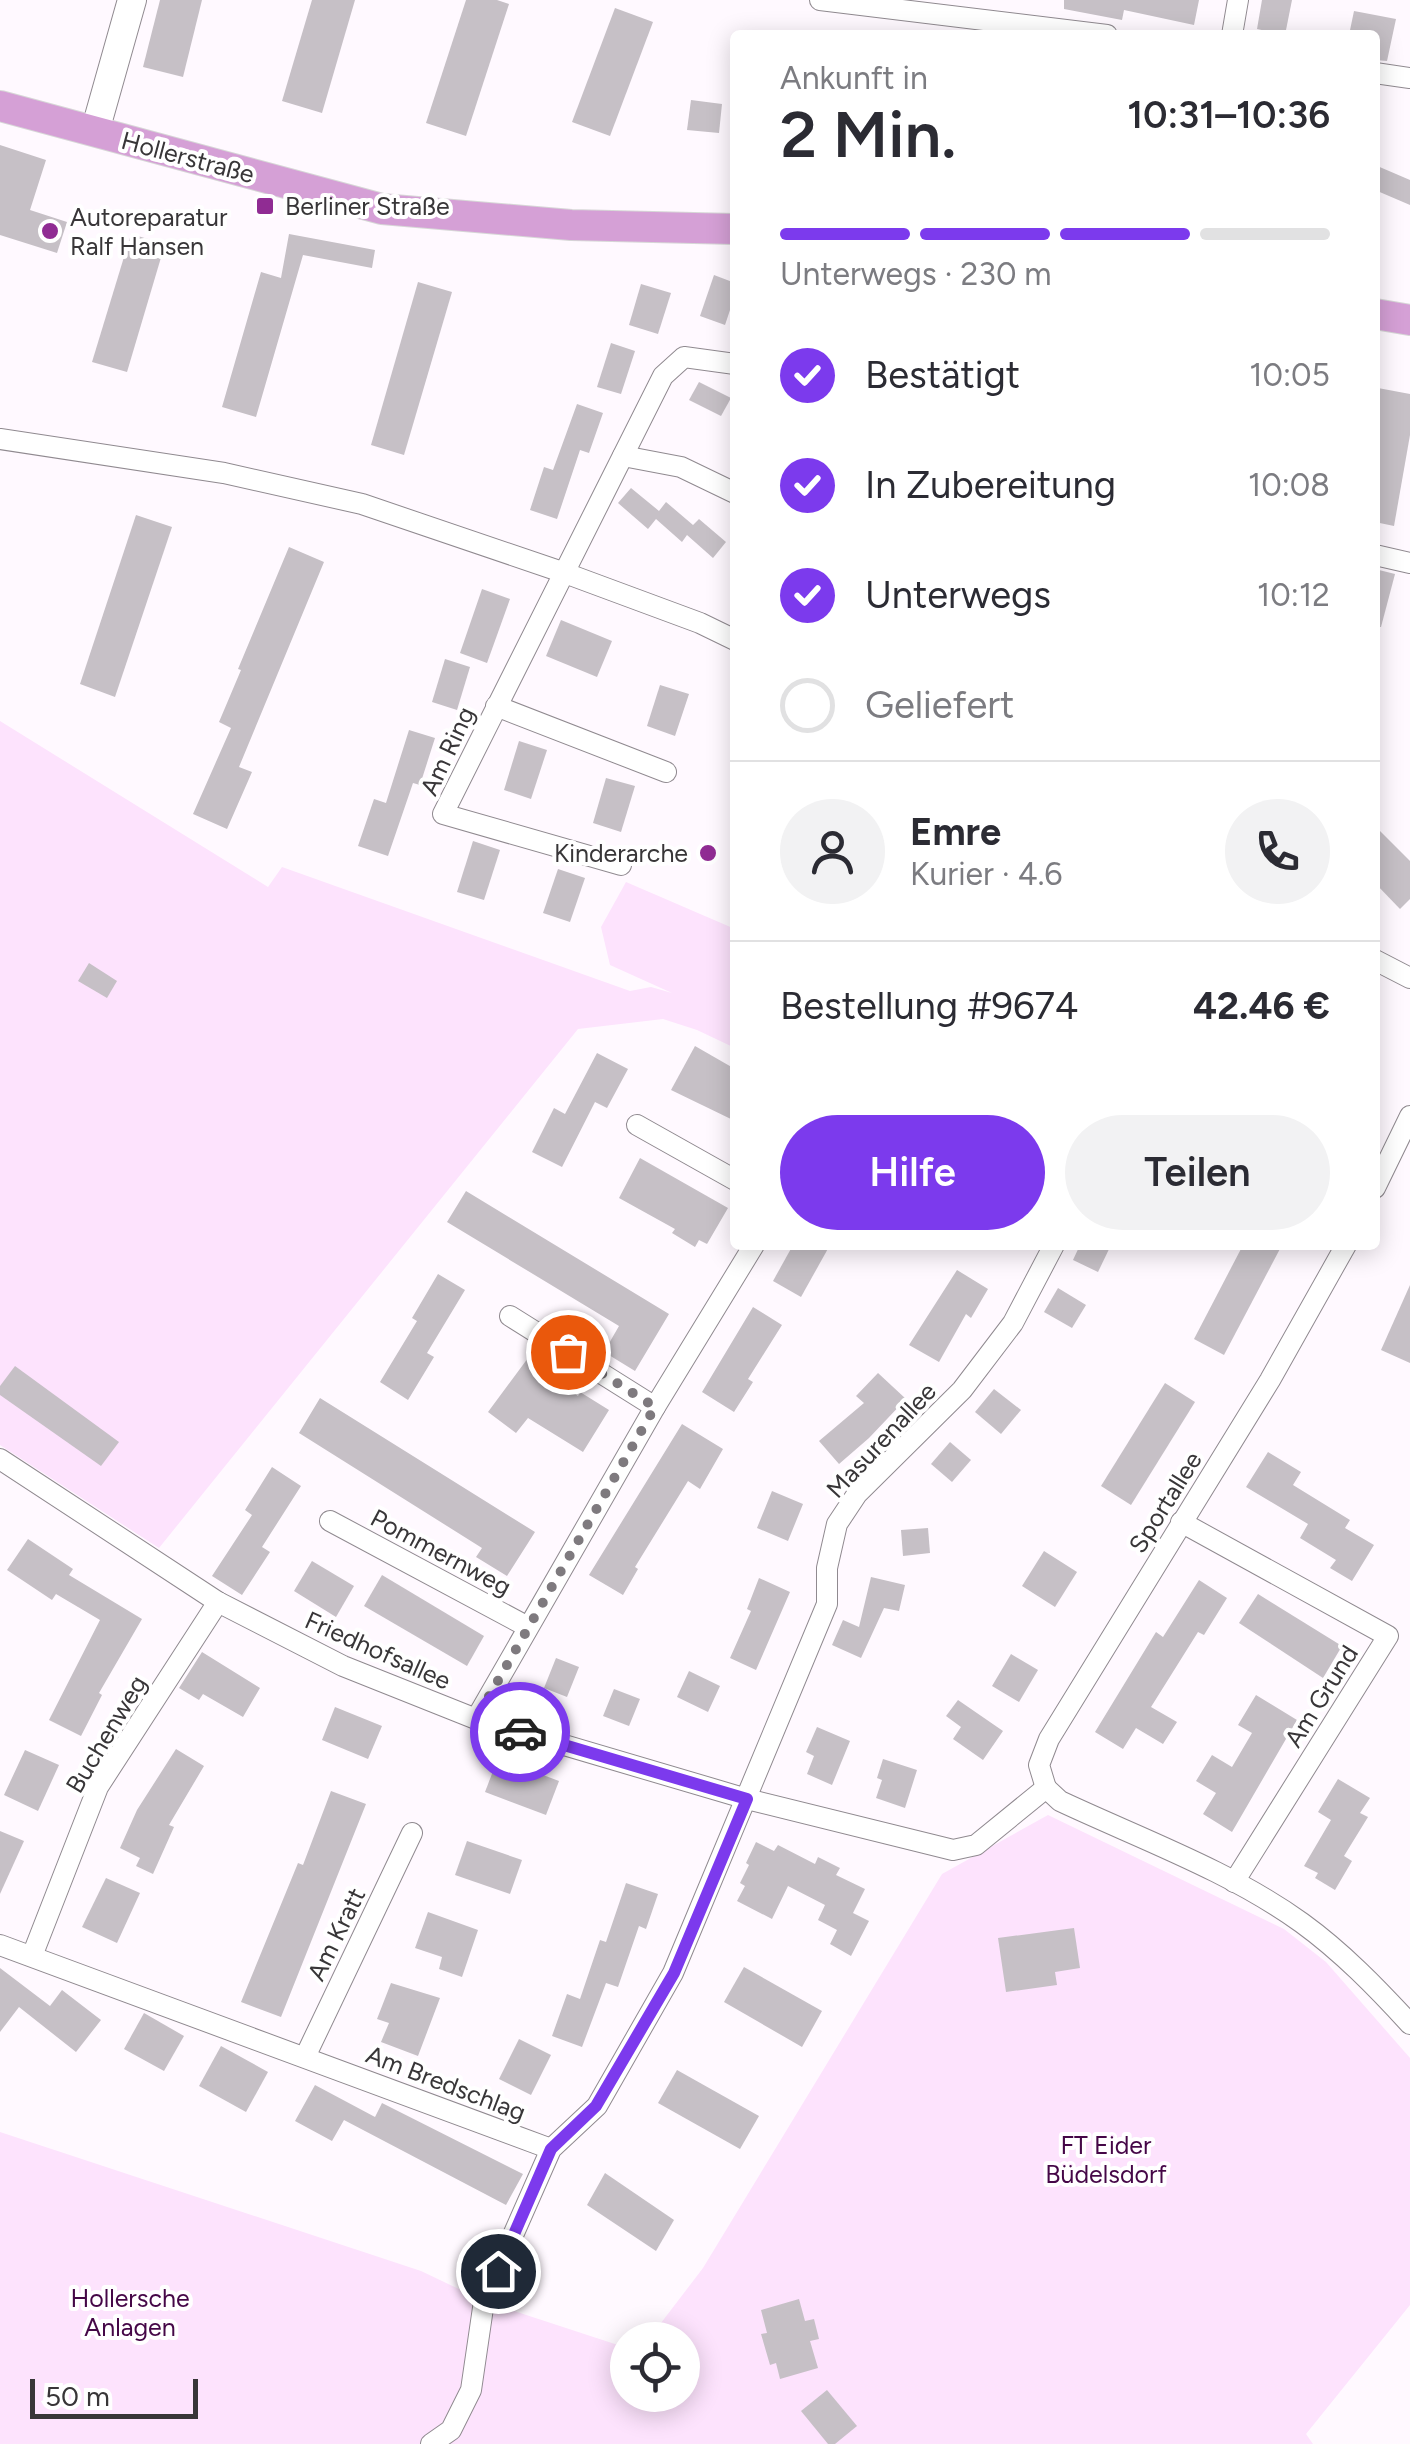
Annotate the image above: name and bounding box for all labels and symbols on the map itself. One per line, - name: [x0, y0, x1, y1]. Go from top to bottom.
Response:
- street label: Hollerstraße: [118, 125, 258, 189]
- place label: Berliner Straße: [285, 191, 450, 221]
- marker: Berliner Straße: [254, 195, 276, 217]
- place label: Autoreparatur Ralf Hansen: [70, 202, 228, 261]
- marker: Autoreparatur Ralf Hansen: [39, 220, 61, 242]
- street label: Am Ring: [413, 702, 481, 800]
- place label: Kinderarche: [554, 838, 688, 868]
- marker: Kinderarche: [697, 842, 719, 864]
- pin: [526, 1310, 611, 1395]
- street label: Masurenallee: [820, 1376, 942, 1504]
- street label: Sportallee: [1122, 1446, 1208, 1558]
- street label: Pommernweg: [366, 1502, 516, 1602]
- street label: Friedhofsallee: [301, 1605, 455, 1695]
- street label: Am Grund: [1278, 1640, 1364, 1752]
- street label: Buchenweg: [59, 1670, 153, 1798]
- courier: [470, 1682, 570, 1782]
- street label: Am Kratt: [301, 1883, 371, 1985]
- street label: Am Bredschlag: [362, 2039, 530, 2127]
- park label: FT Eider Büdelsdorf: [1045, 2130, 1168, 2189]
- pin: [456, 2229, 541, 2314]
- park label: Hollersche Anlagen: [70, 2283, 190, 2342]
- scale bar: [30, 2374, 198, 2418]

